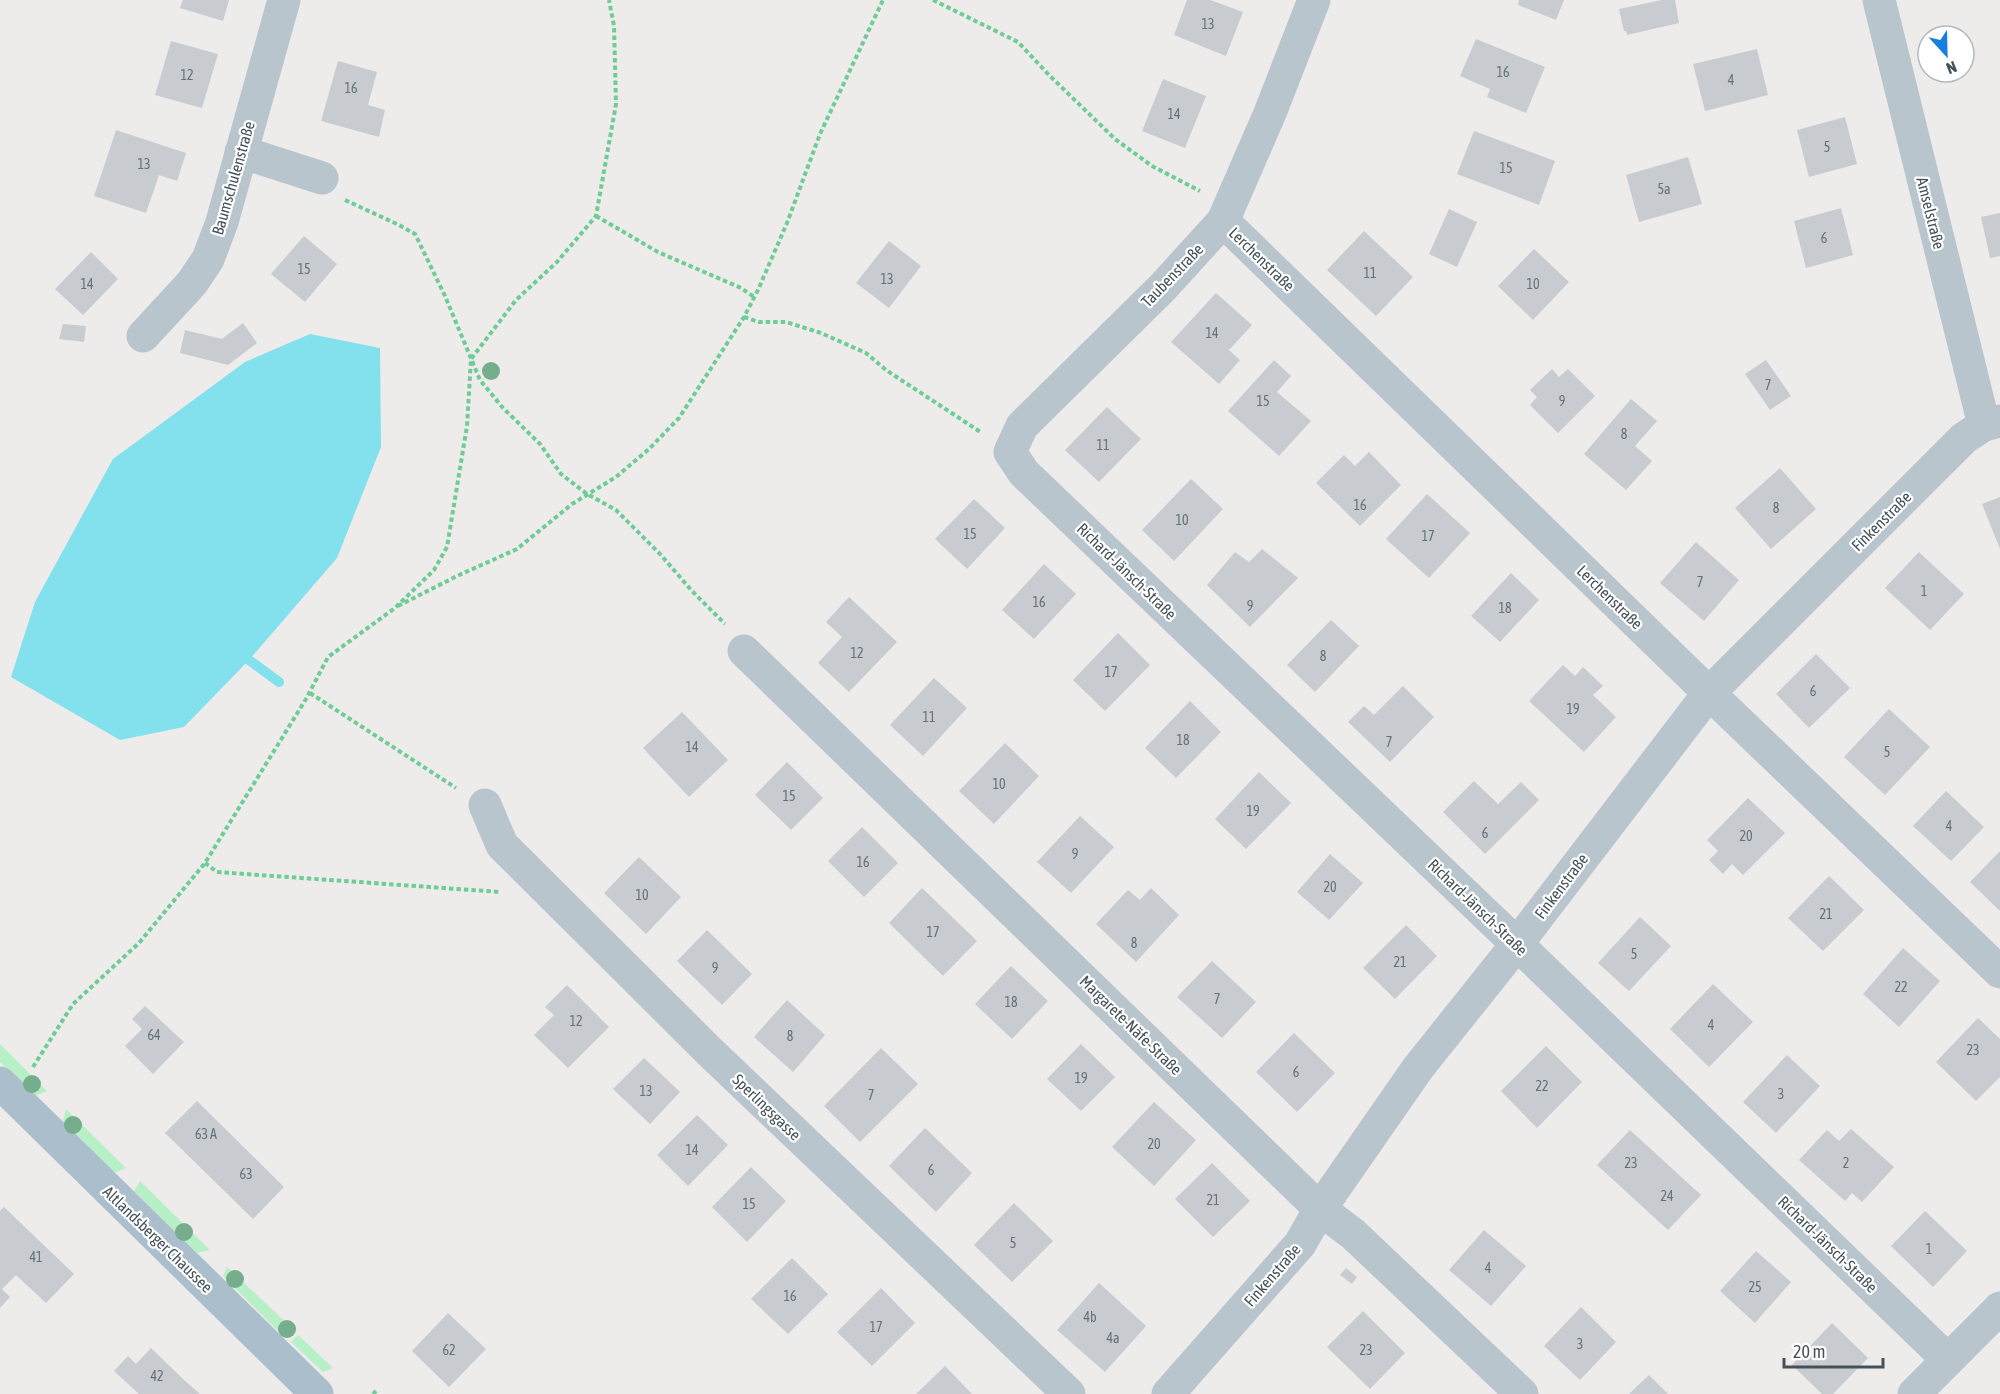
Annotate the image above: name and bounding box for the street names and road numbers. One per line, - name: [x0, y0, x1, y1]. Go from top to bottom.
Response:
- street label: Baumschulenstraße: [208, 119, 258, 237]
- street label: Amselstraße: [1913, 175, 1949, 251]
- street label: Lerchenstraße: [1226, 223, 1298, 295]
- street label: Taubenstraße: [1138, 240, 1206, 310]
- street label: Finkenstraße: [1848, 488, 1914, 554]
- street label: Richard-Jänsch-Straße: [1074, 519, 1180, 623]
- street label: Lerchenstraße: [1574, 561, 1646, 633]
- street label: Finkenstraße: [1531, 850, 1591, 922]
- street label: Richard-Jänsch-Straße: [1425, 855, 1531, 959]
- street label: Margarete-Näfe-Straße: [1076, 972, 1186, 1079]
- street label: Sperlingsgasse: [729, 1070, 805, 1144]
- street label: Altlandsberger Chaussee: [99, 1182, 216, 1297]
- street label: Richard-Jänsch-Straße: [1775, 1192, 1881, 1296]
- street label: Finkenstraße: [1240, 1240, 1304, 1310]

